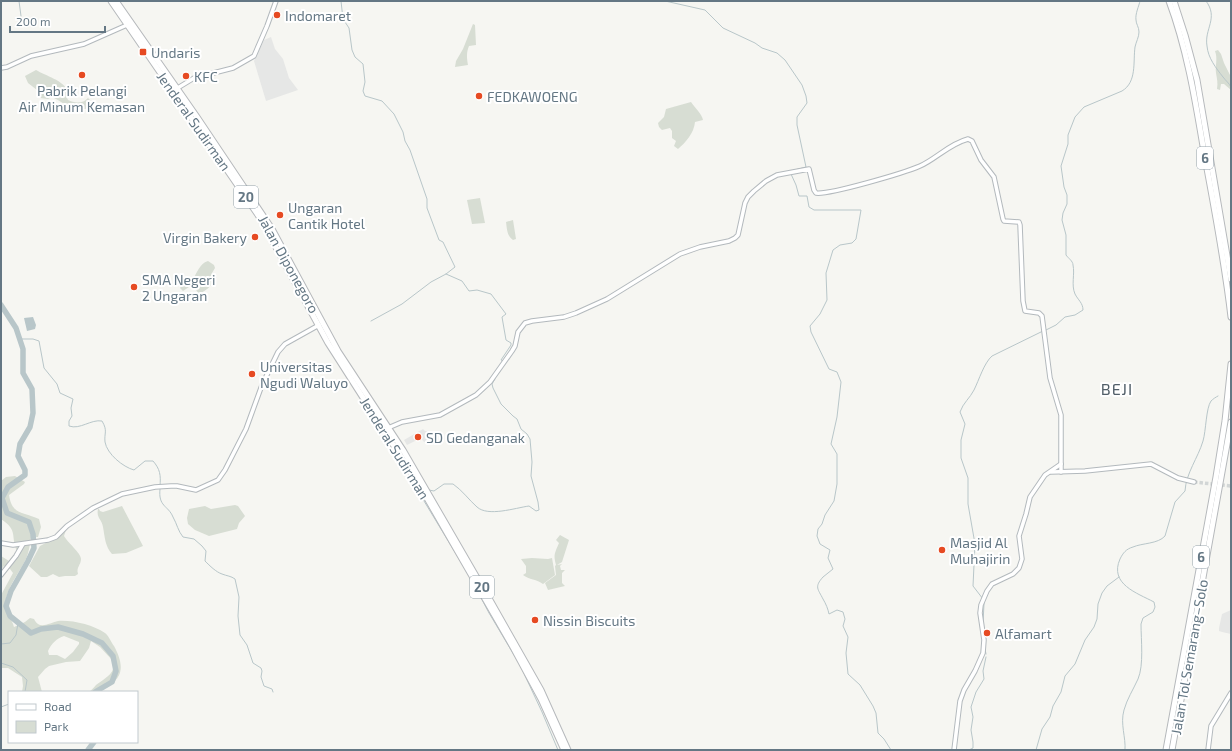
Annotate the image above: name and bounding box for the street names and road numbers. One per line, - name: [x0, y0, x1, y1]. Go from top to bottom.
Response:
- street label: Jenderal Sudirman: [153, 68, 235, 174]
- road number: 6: [1197, 147, 1213, 169]
- road number: 20: [234, 186, 258, 208]
- street label: Jalan Diponegoro: [255, 212, 323, 316]
- street label: Jenderal Sudirman: [357, 394, 433, 502]
- road number: 6: [1193, 546, 1209, 568]
- road number: 20: [470, 576, 494, 598]
- street label: Jalan Tol Semarang–Solo: [1167, 578, 1211, 736]

